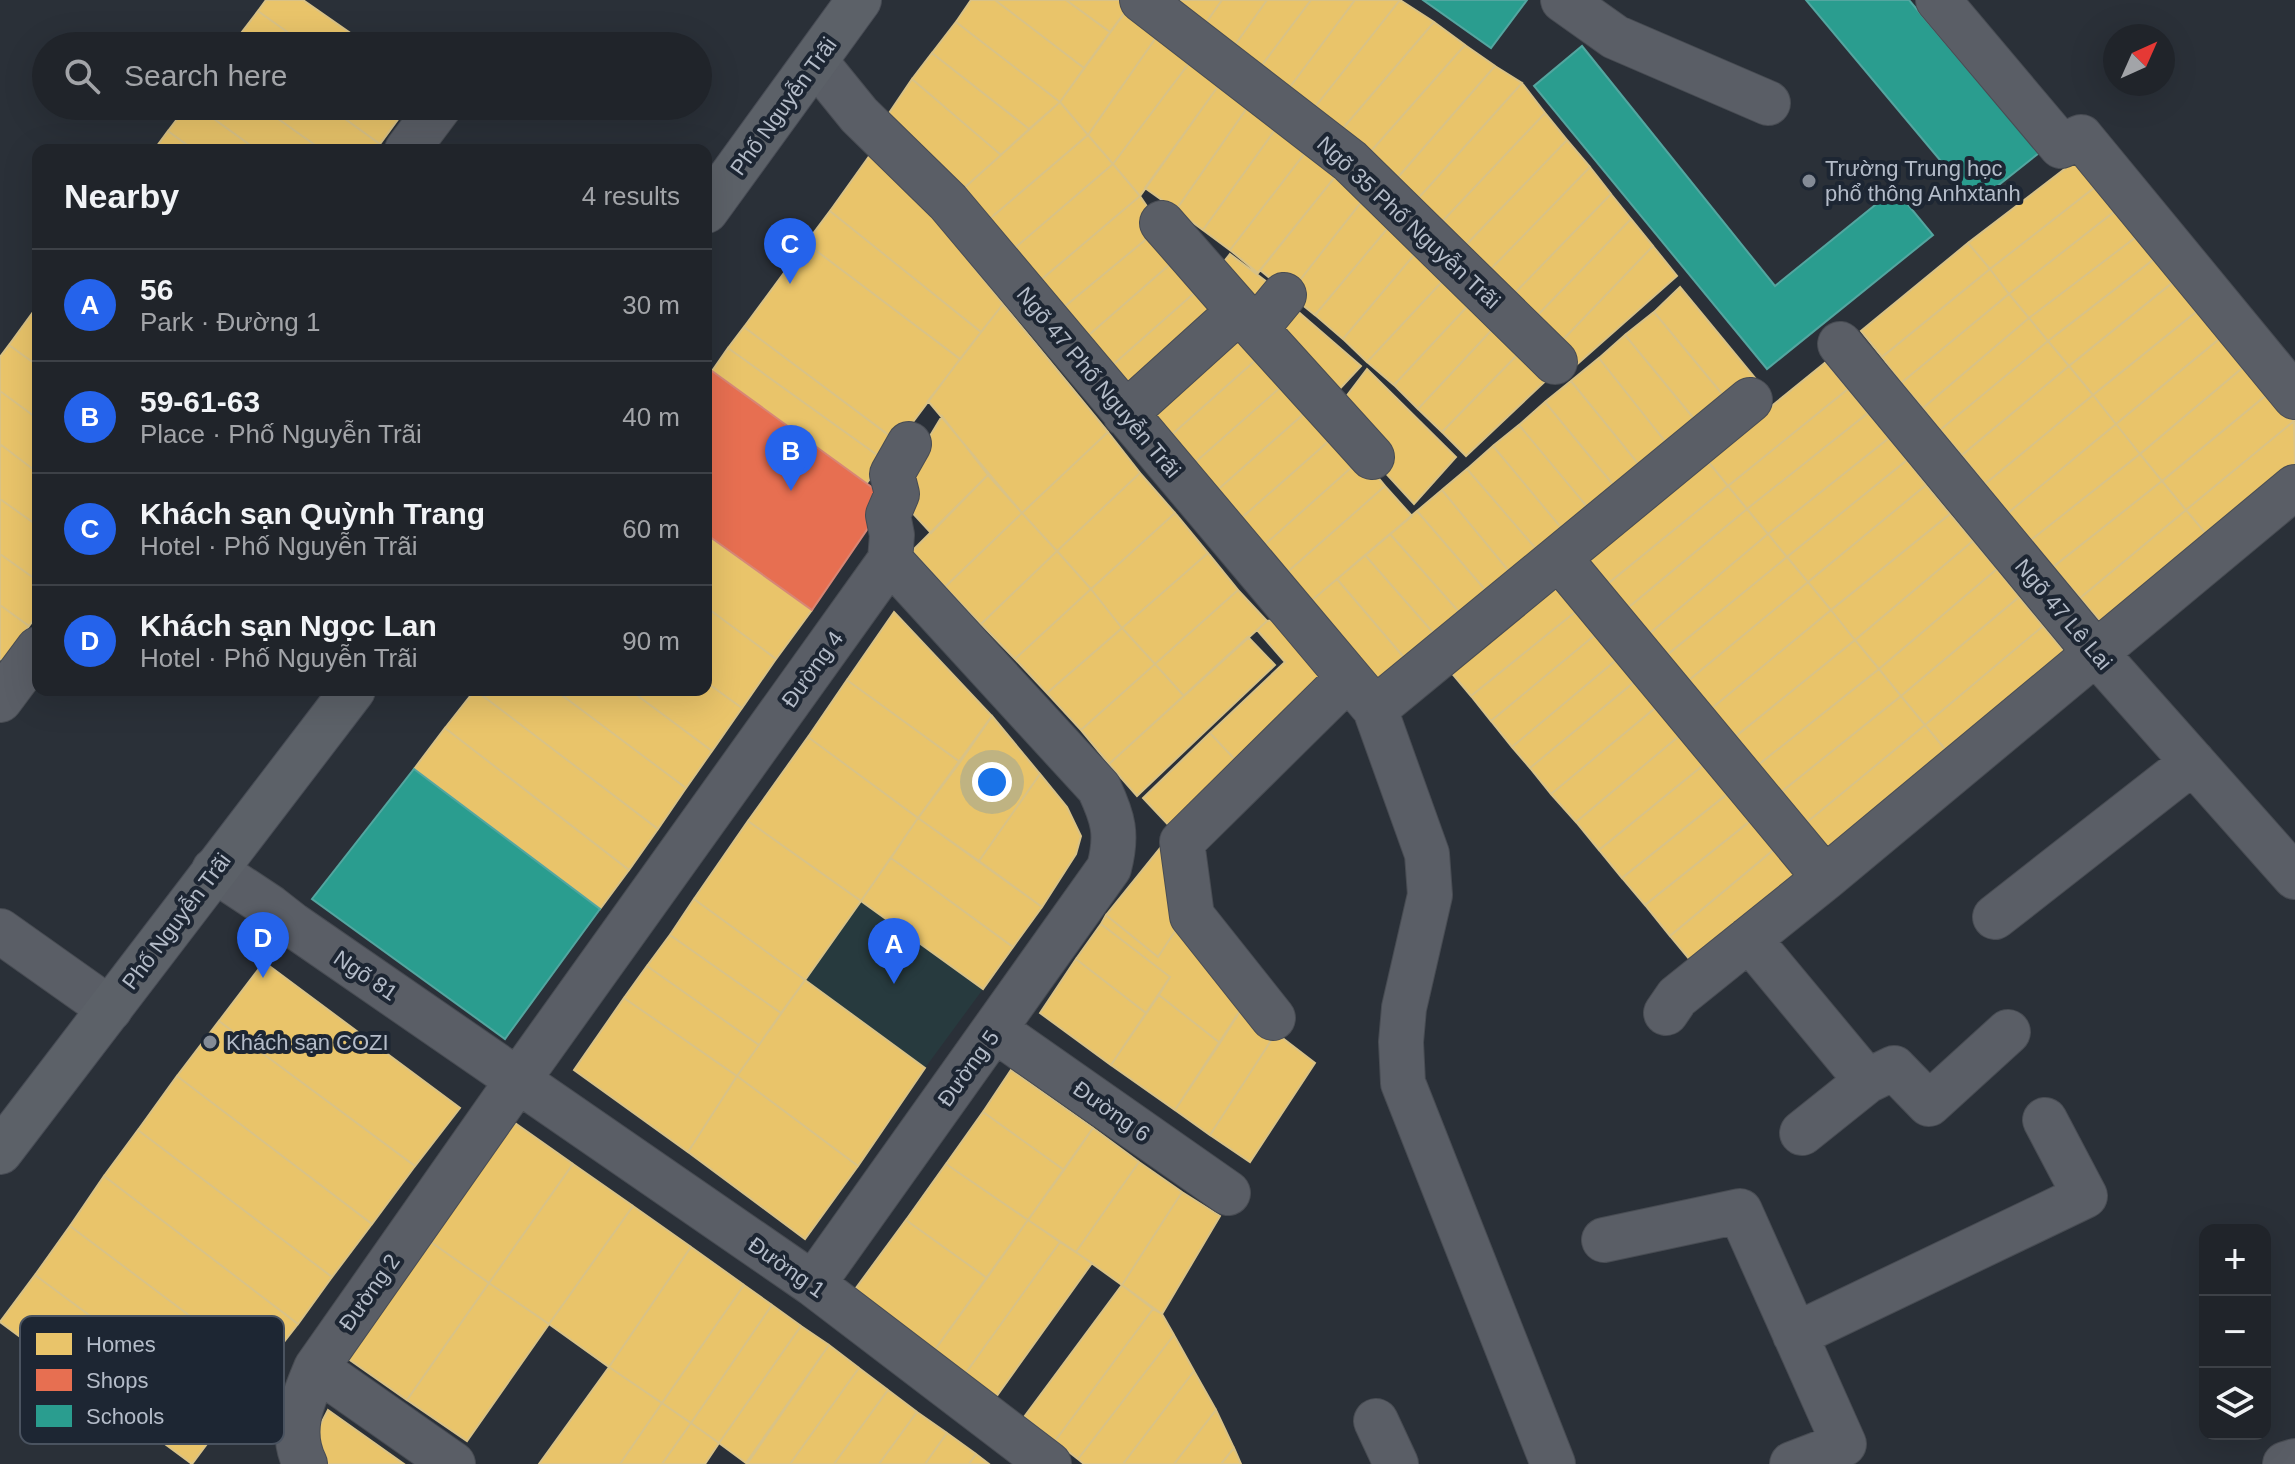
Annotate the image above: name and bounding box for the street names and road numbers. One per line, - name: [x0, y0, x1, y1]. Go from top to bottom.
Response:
- street label: Phố Nguyễn Trãi: [725, 33, 842, 180]
- street label: Ngõ 35 Phố Nguyễn Trãi: [1312, 131, 1505, 314]
- street label: Ngõ 47 Phố Nguyễn Trãi: [1012, 282, 1186, 483]
- street label: Ngõ 47 Lê Lai: [2010, 554, 2117, 675]
- street label: Đường 4: [776, 626, 848, 712]
- street label: Phố Nguyễn Trãi: [117, 848, 236, 994]
- street label: Ngõ 81: [329, 945, 402, 1006]
- street label: Đường 5: [932, 1025, 1004, 1111]
- street label: Đường 6: [1069, 1076, 1155, 1147]
- street label: Đường 1: [744, 1232, 830, 1303]
- street label: Đường 2: [334, 1249, 405, 1335]

